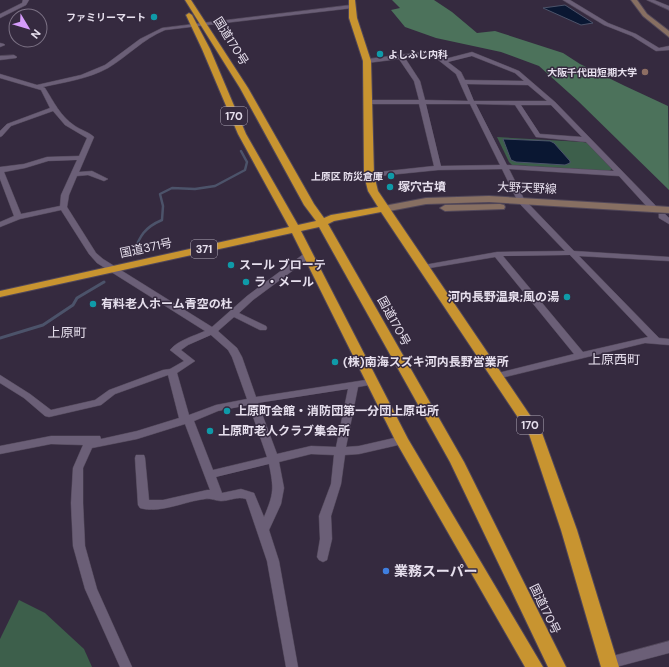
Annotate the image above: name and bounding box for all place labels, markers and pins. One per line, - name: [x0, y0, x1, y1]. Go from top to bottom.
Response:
- place label: ファミリーマート: [66, 11, 146, 24]
- marker: ファミリーマート: [149, 12, 159, 22]
- place label: よしふじ内科: [388, 48, 448, 61]
- marker: よしふじ内科: [375, 49, 385, 59]
- place label: 大阪千代田短期大学: [547, 66, 637, 79]
- marker: 大阪千代田短期大学: [640, 67, 650, 77]
- place label: 上原区 防災倉庫: [311, 170, 383, 183]
- marker: 上原区 防災倉庫: [386, 171, 396, 181]
- place label: 塚穴古墳: [398, 179, 446, 195]
- marker: 塚穴古墳: [385, 182, 395, 192]
- place label: スール ブローテ: [239, 257, 326, 273]
- marker: スール ブローテ: [226, 260, 236, 270]
- place label: ラ・メール: [254, 274, 314, 290]
- marker: ラ・メール: [241, 277, 251, 287]
- place label: 河内長野温泉;風の湯: [448, 289, 559, 305]
- marker: 河内長野温泉;風の湯: [562, 292, 572, 302]
- place label: 有料老人ホーム青空の杜: [101, 296, 233, 312]
- marker: 有料老人ホーム青空の杜: [88, 299, 98, 309]
- place label: (株)南海スズキ河内長野営業所: [343, 354, 509, 370]
- marker: (株)南海スズキ河内長野営業所: [330, 357, 340, 367]
- place label: 上原町会館・消防団第一分団上原屯所: [235, 403, 439, 419]
- marker: 上原町会館・消防団第一分団上原屯所: [222, 406, 232, 416]
- place label: 上原町老人クラブ集会所: [218, 423, 350, 439]
- marker: 上原町老人クラブ集会所: [205, 426, 215, 436]
- place label: 業務スーパー: [394, 562, 478, 580]
- marker: 業務スーパー: [381, 566, 391, 576]

